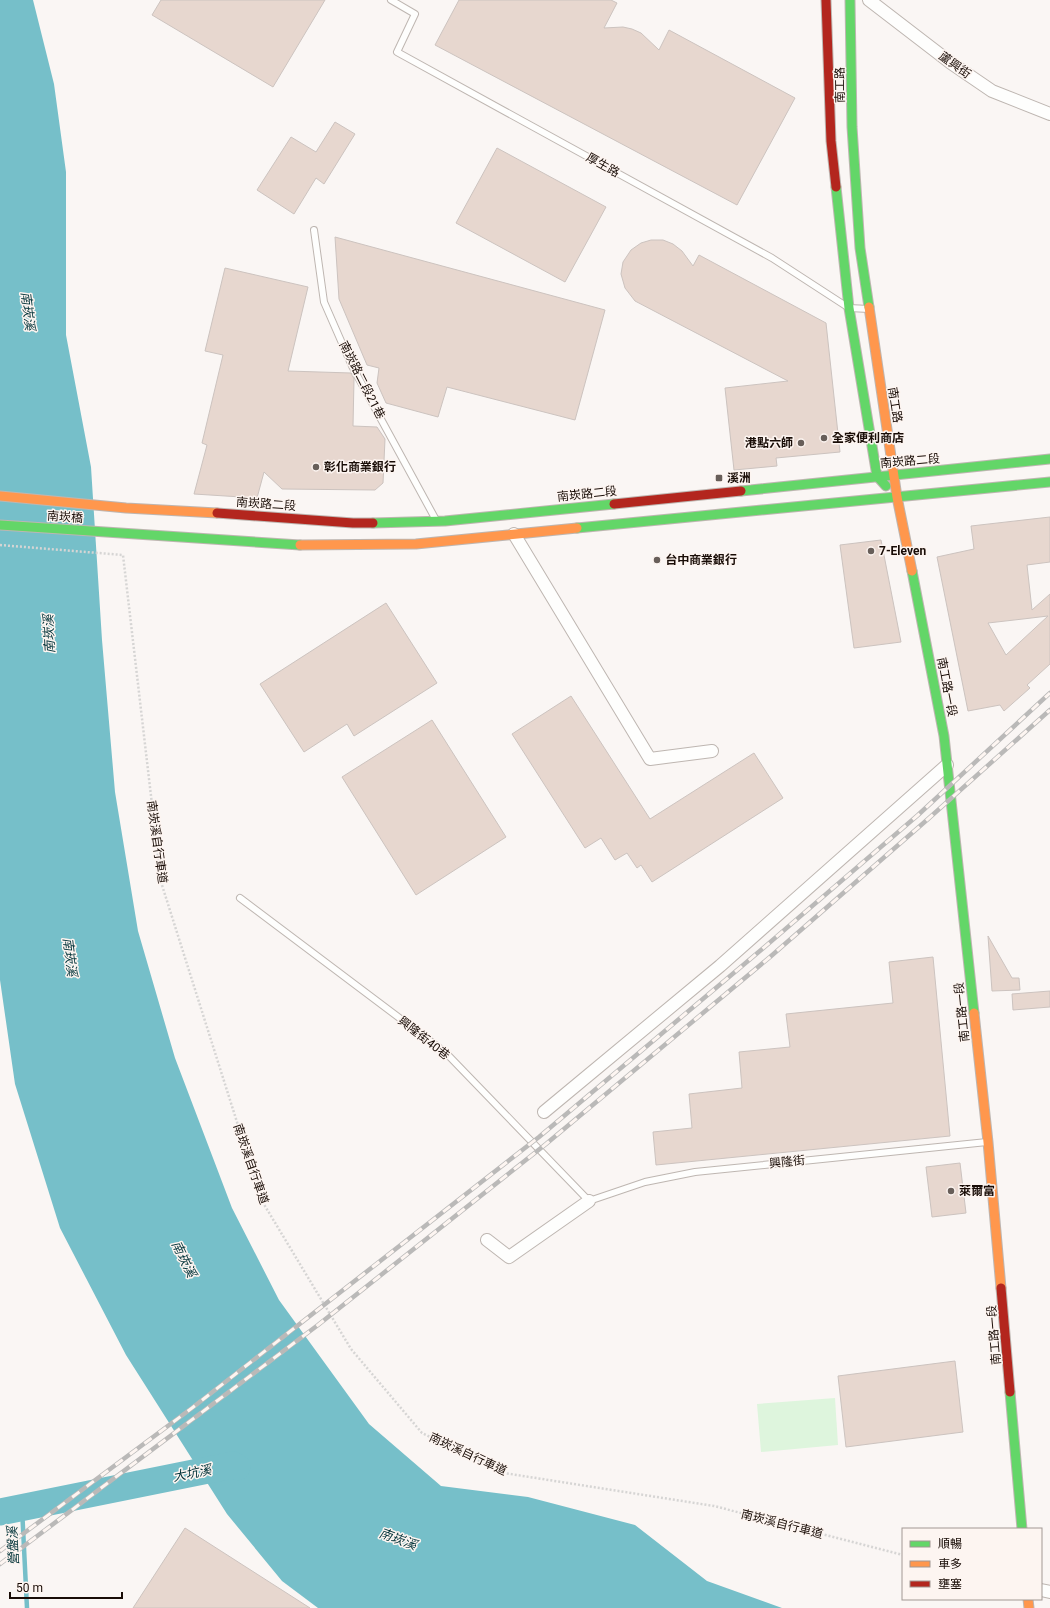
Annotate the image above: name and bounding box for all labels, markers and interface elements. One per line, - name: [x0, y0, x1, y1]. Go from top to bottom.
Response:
- street label: 蘆興街: [936, 49, 974, 81]
- street label: 南工路: [833, 67, 847, 103]
- street label: 厚生路: [584, 150, 622, 180]
- water label: 南崁溪: [18, 291, 38, 333]
- street label: 南崁路二段21巷: [336, 339, 388, 421]
- street label: 南工路: [885, 386, 905, 424]
- place label: 全家便利商店: [832, 431, 904, 445]
- marker: 全家便利商店: [819, 433, 829, 443]
- place label: 港點六師: [745, 436, 793, 450]
- marker: 港點六師: [796, 438, 806, 448]
- street label: 南崁路二段: [879, 451, 941, 471]
- place label: 彰化商業銀行: [324, 460, 396, 474]
- marker: 彰化商業銀行: [311, 462, 321, 472]
- place label: 溪洲: [727, 471, 751, 485]
- marker: 溪洲: [714, 473, 724, 483]
- street label: 南崁路二段: [556, 484, 618, 504]
- street label: 南崁路二段: [236, 495, 296, 513]
- street label: 南崁橋: [47, 509, 83, 525]
- place label: 7-Eleven: [879, 544, 926, 558]
- marker: 7-Eleven: [866, 546, 876, 556]
- place label: 台中商業銀行: [665, 553, 737, 567]
- marker: 台中商業銀行: [652, 555, 662, 565]
- water label: 南崁溪: [40, 612, 58, 654]
- street label: 南工路一段: [934, 656, 960, 718]
- street label: 南崁溪自行車道: [144, 799, 170, 885]
- water label: 南崁溪: [60, 937, 80, 979]
- street label: 南工路一段: [952, 981, 972, 1043]
- street label: 興隆街40巷: [395, 1014, 453, 1062]
- street label: 南崁溪自行車道: [231, 1122, 271, 1206]
- street label: 興隆街: [768, 1153, 806, 1171]
- place label: 萊爾富: [959, 1184, 995, 1198]
- marker: 萊爾富: [946, 1186, 956, 1196]
- water label: 南崁溪: [169, 1238, 200, 1282]
- street label: 南工路一段: [984, 1304, 1004, 1366]
- street label: 南崁溪自行車道: [427, 1430, 509, 1478]
- water label: 大坑溪: [171, 1462, 215, 1484]
- street label: 南崁溪自行車道: [740, 1507, 824, 1541]
- water label: 營盤溪: [4, 1524, 22, 1566]
- water label: 南崁溪: [377, 1525, 421, 1553]
- legend: [902, 1528, 1042, 1600]
- text: 順暢: [938, 1537, 962, 1551]
- text: 車多: [938, 1557, 962, 1571]
- scale bar: [10, 1574, 122, 1600]
- text: 壅塞: [938, 1577, 962, 1591]
- text: 50 m: [16, 1581, 43, 1595]

